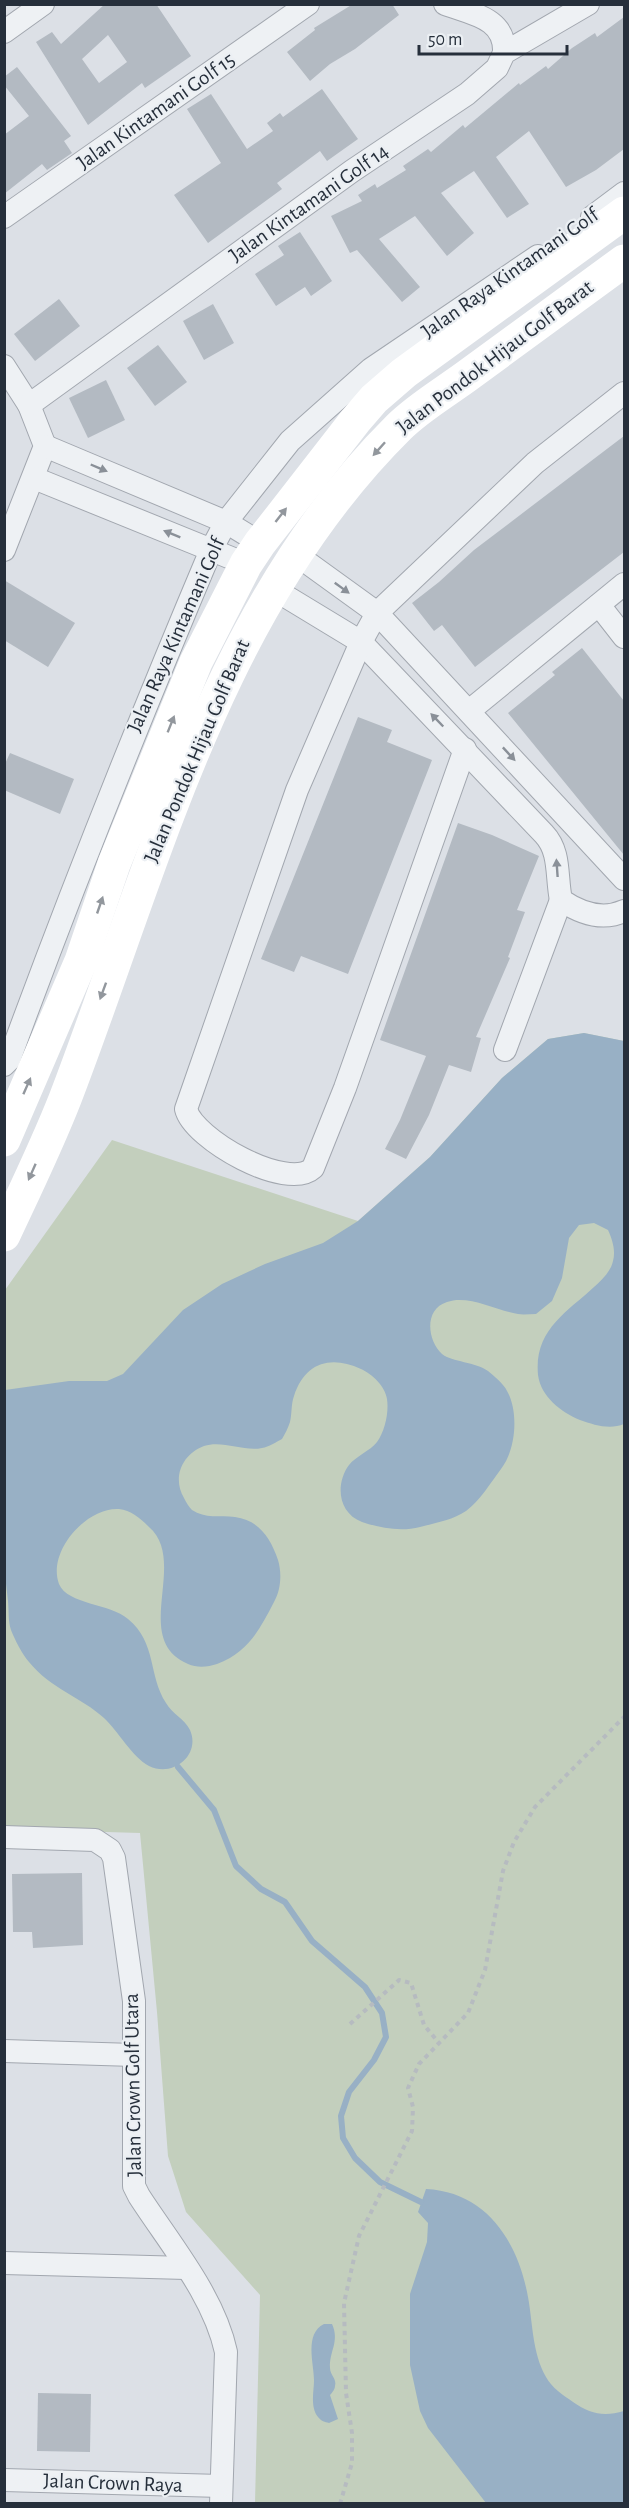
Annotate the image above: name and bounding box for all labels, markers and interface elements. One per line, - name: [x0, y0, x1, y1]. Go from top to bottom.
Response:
- scale bar: [419, 18, 568, 56]
- text: 50 m: [428, 31, 462, 49]
- street label: Jalan Kintamani Golf 15: [73, 49, 239, 173]
- street label: Jalan Kintamani Golf 14: [226, 140, 392, 266]
- street label: Jalan Raya Kintamani Golf: [418, 203, 604, 342]
- street label: Jalan Pondok Hijau Golf Barat: [393, 276, 597, 438]
- one-way arrow: [372, 442, 386, 456]
- one-way arrow: [90, 463, 108, 473]
- one-way arrow: [275, 507, 288, 523]
- one-way arrow: [163, 529, 181, 539]
- street label: Jalan Raya Kintamani Golf: [124, 533, 229, 735]
- one-way arrow: [333, 582, 349, 594]
- street label: Jalan Pondok Hijau Golf Barat: [140, 636, 254, 866]
- one-way arrow: [430, 713, 444, 727]
- one-way arrow: [166, 714, 176, 732]
- one-way arrow: [502, 747, 516, 762]
- one-way arrow: [552, 859, 562, 878]
- one-way arrow: [95, 896, 105, 914]
- one-way arrow: [98, 982, 108, 1000]
- one-way arrow: [22, 1076, 32, 1094]
- one-way arrow: [28, 1164, 37, 1181]
- street label: Jalan Crown Golf Utara: [121, 1993, 145, 2177]
- street label: Jalan Crown Raya: [43, 2470, 183, 2496]

